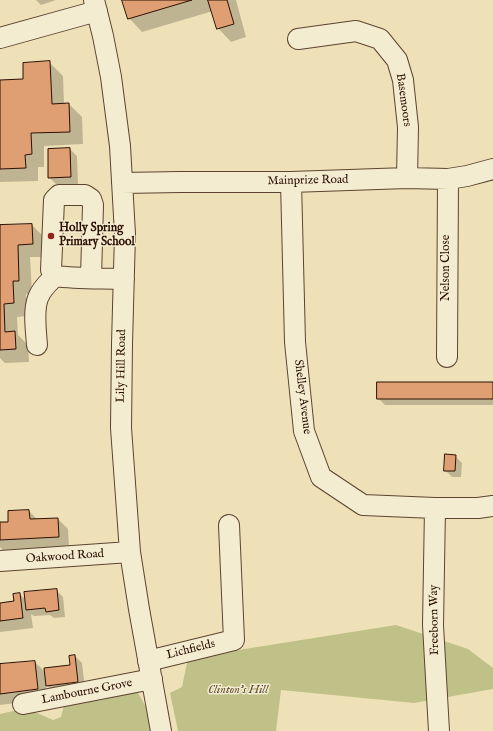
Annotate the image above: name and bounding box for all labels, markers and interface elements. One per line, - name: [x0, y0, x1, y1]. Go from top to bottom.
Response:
- street label: Basemoors: [392, 72, 414, 128]
- street label: Mainprize Road: [267, 173, 349, 189]
- place label: Holly Spring Primary School: [59, 222, 135, 250]
- marker: Holly Spring Primary School: [46, 231, 56, 241]
- street label: Nelson Close: [440, 235, 454, 301]
- street label: Lily Hill Road: [114, 329, 130, 403]
- street label: Shelley Avenue: [290, 359, 314, 435]
- street label: Oakwood Road: [25, 547, 105, 567]
- street label: Freeborn Way: [427, 584, 443, 656]
- street label: Lichfields: [165, 637, 217, 663]
- street label: Lambourne Grove: [40, 676, 134, 708]
- park label: Clinton's Hill: [208, 684, 268, 698]

